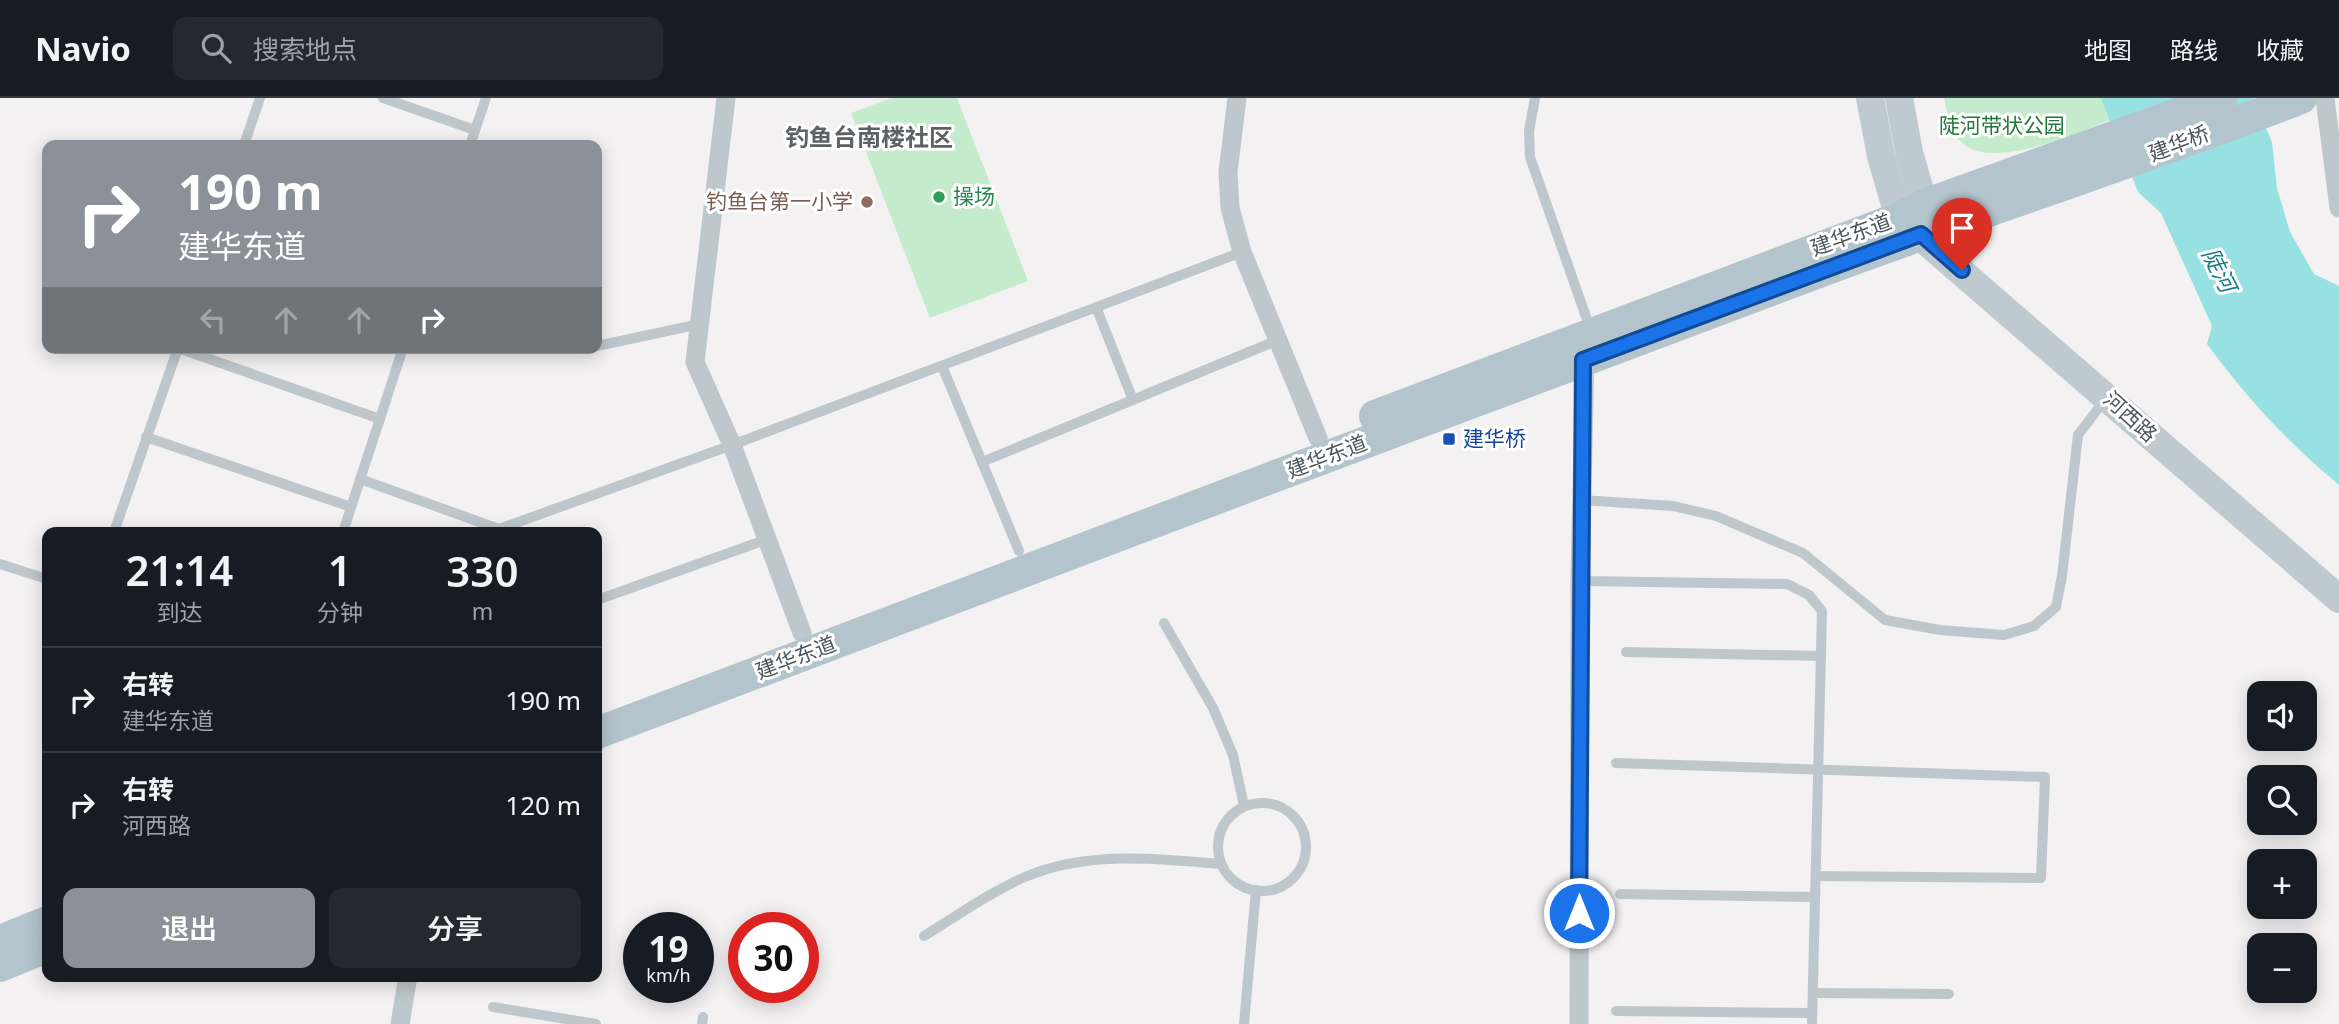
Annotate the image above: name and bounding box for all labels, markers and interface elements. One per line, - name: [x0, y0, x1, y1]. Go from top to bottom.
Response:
- search box: [173, 17, 663, 80]
- text: Navio: [35, 26, 131, 71]
- icon: search: [197, 29, 235, 67]
- text: 搜索地点: [253, 31, 357, 67]
- text: 地图: [2084, 33, 2132, 66]
- text: 路线: [2170, 33, 2218, 66]
- text: 收藏: [2256, 33, 2304, 66]
- park label: 陡河带状公园: [1939, 111, 2065, 139]
- street label: 建华桥: [2144, 119, 2213, 167]
- district label: 钓鱼台南楼社区: [785, 120, 953, 153]
- text: 190 m: [178, 158, 323, 224]
- icon: right: [63, 168, 154, 259]
- place label: 操场: [953, 182, 995, 210]
- place label: 钓鱼台第一小学: [706, 187, 853, 215]
- marker: 操场: [931, 189, 947, 205]
- marker: 钓鱼台第一小学: [859, 194, 875, 210]
- pin: [1932, 198, 1992, 270]
- street label: 建华东道: [1806, 207, 1895, 262]
- icon: arrive: [1943, 209, 1981, 247]
- text: 建华东道: [178, 224, 306, 267]
- water label: 陡河: [2195, 242, 2246, 301]
- icon: left: [194, 301, 232, 339]
- icon: ahead: [267, 301, 305, 339]
- icon: ahead: [340, 301, 378, 339]
- icon: right: [413, 301, 451, 339]
- street label: 河西路: [2098, 385, 2163, 448]
- place label: 建华桥: [1463, 424, 1526, 452]
- street label: 建华东道: [1282, 428, 1371, 484]
- marker: 建华桥: [1441, 431, 1457, 447]
- text: 21:14: [126, 541, 233, 598]
- text: 1: [328, 541, 352, 598]
- text: 330: [446, 542, 518, 599]
- text: m: [472, 595, 493, 627]
- text: 到达: [156, 596, 202, 628]
- text: 分钟: [317, 596, 363, 628]
- street label: 建华东道: [751, 629, 840, 685]
- text: 右转: [122, 666, 174, 702]
- icon: right: [63, 681, 101, 719]
- map controls: [2247, 681, 2317, 1003]
- button: sound: [2247, 681, 2317, 751]
- text: 190 m: [505, 682, 581, 718]
- text: 建华东道: [122, 704, 214, 736]
- button: search: [2247, 765, 2317, 835]
- text: 右转: [122, 771, 174, 807]
- icon: right: [63, 786, 101, 824]
- text: 120 m: [505, 787, 581, 823]
- text: 河西路: [122, 809, 191, 841]
- button: +: [2247, 849, 2317, 919]
- position arrow: [1542, 876, 1616, 950]
- button: 退出: [63, 888, 315, 968]
- button: 分享: [329, 888, 581, 968]
- speed limit sign: 30: [728, 912, 819, 1003]
- text: 19: [648, 925, 689, 972]
- button: −: [2247, 933, 2317, 1003]
- text: km/h: [646, 963, 691, 987]

